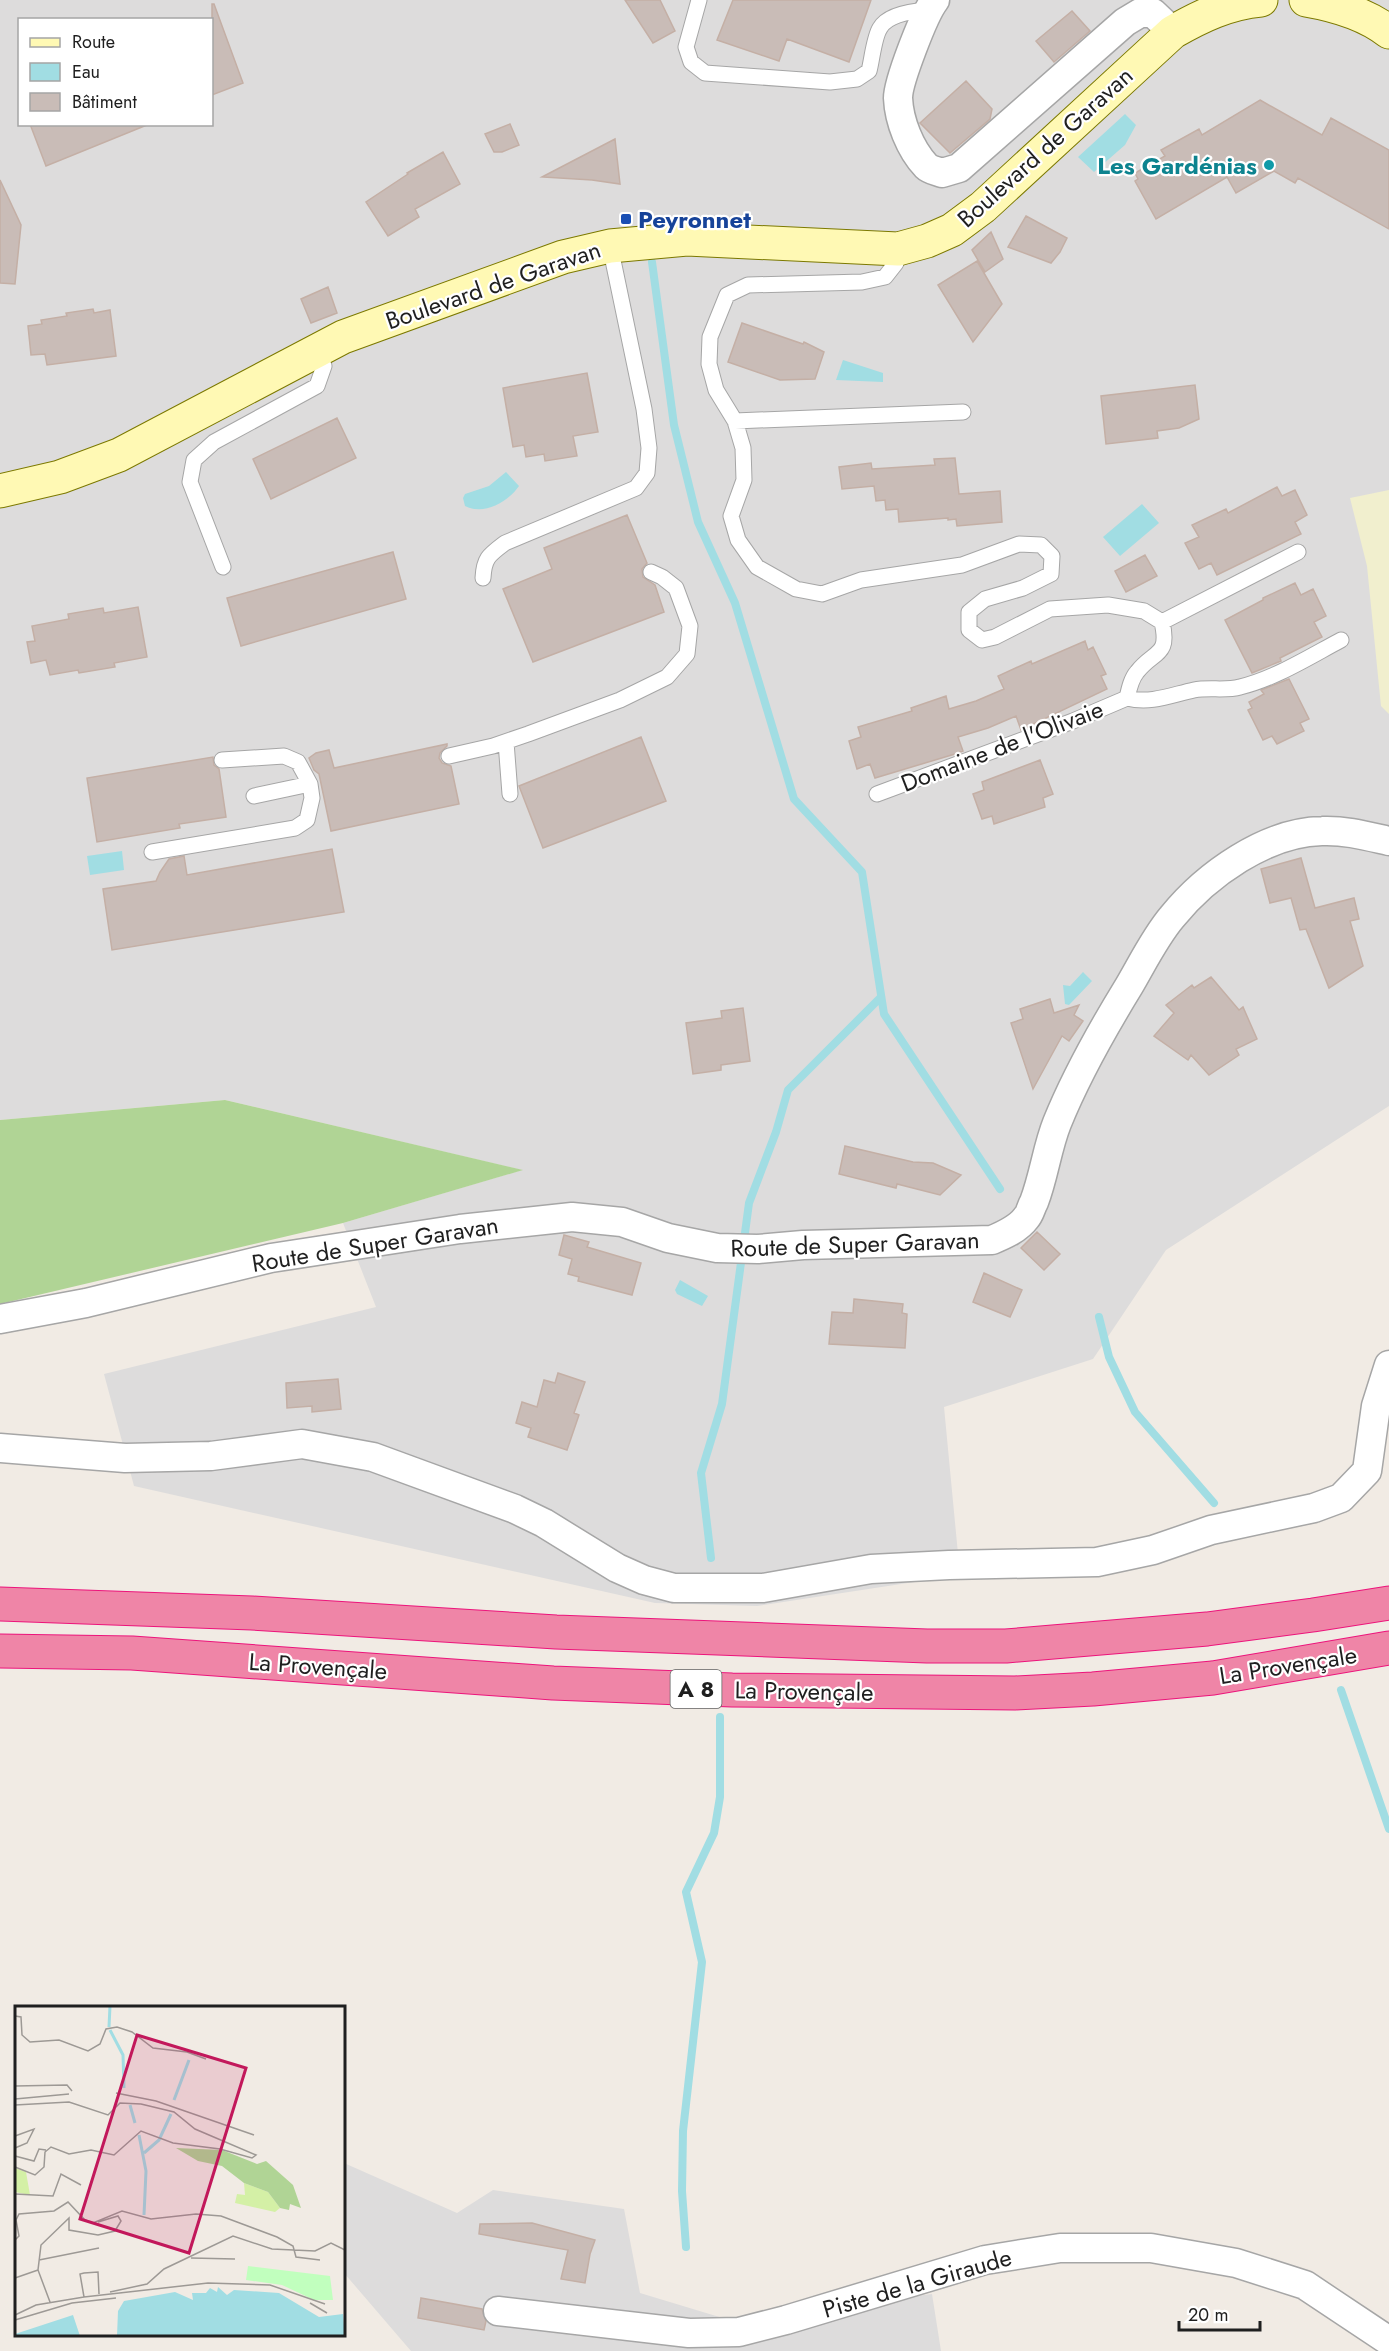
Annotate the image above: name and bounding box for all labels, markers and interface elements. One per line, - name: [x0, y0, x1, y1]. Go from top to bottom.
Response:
- legend: [18, 18, 213, 126]
- text: Route: [72, 29, 115, 55]
- text: Eau: [72, 59, 100, 85]
- street label: Boulevard de Garavan: [949, 59, 1141, 235]
- text: Bâtiment: [72, 89, 138, 115]
- place label: Les Gardénias: [1097, 148, 1257, 183]
- marker: Les Gardénias: [1262, 158, 1276, 172]
- place label: Peyronnet: [638, 202, 751, 237]
- marker: Peyronnet: [619, 212, 633, 226]
- street label: Boulevard de Garavan: [381, 232, 605, 338]
- street label: Domaine de l'Olivaie: [896, 691, 1108, 801]
- street label: Route de Super Garavan: [249, 1207, 501, 1281]
- street label: Route de Super Garavan: [730, 1222, 980, 1266]
- street label: La Provençale: [1217, 1637, 1359, 1693]
- street label: La Provençale: [248, 1644, 388, 1688]
- road number: A 8: [670, 1670, 722, 1708]
- street label: La Provençale: [734, 1672, 874, 1710]
- inset map: [15, 2006, 345, 2336]
- street label: Piste de la Giraude: [818, 2239, 1016, 2327]
- scale bar: [1179, 2294, 1260, 2332]
- text: 20 m: [1188, 2302, 1228, 2328]

